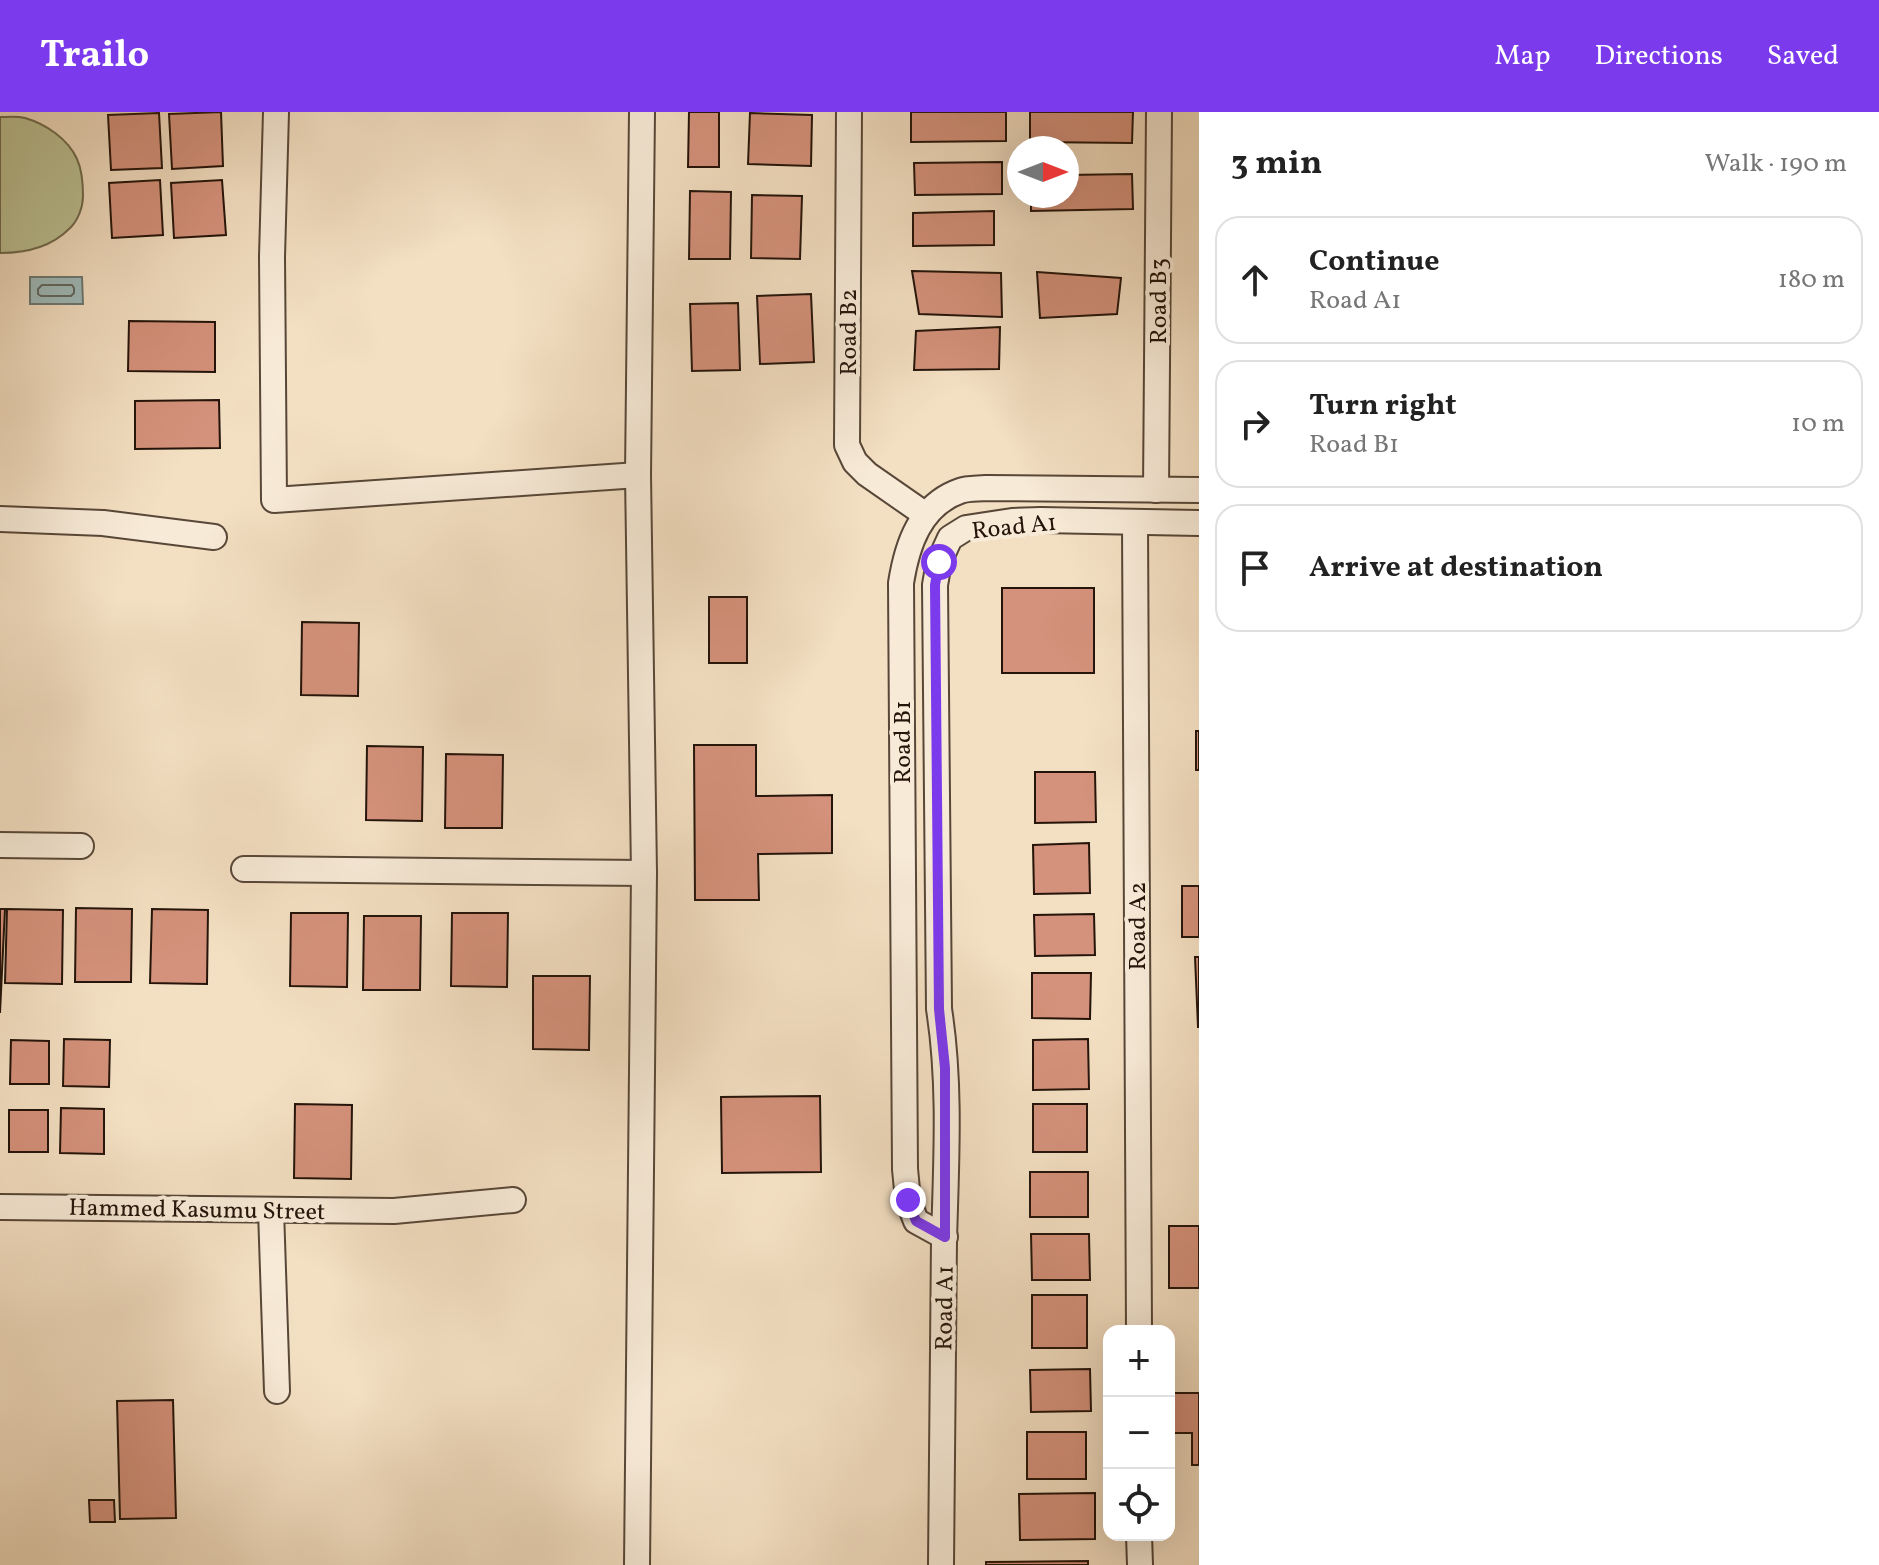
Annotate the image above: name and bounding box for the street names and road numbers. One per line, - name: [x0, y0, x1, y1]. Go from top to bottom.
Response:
- street label: Road B3: [1143, 258, 1177, 344]
- street label: Road B2: [833, 289, 867, 375]
- street label: Road A1: [970, 507, 1058, 549]
- street label: Road B1: [887, 700, 921, 784]
- street label: Road A2: [1122, 882, 1156, 970]
- street label: Hammed Kasumu Street: [68, 1192, 326, 1230]
- street label: Road A1: [928, 1265, 964, 1351]

